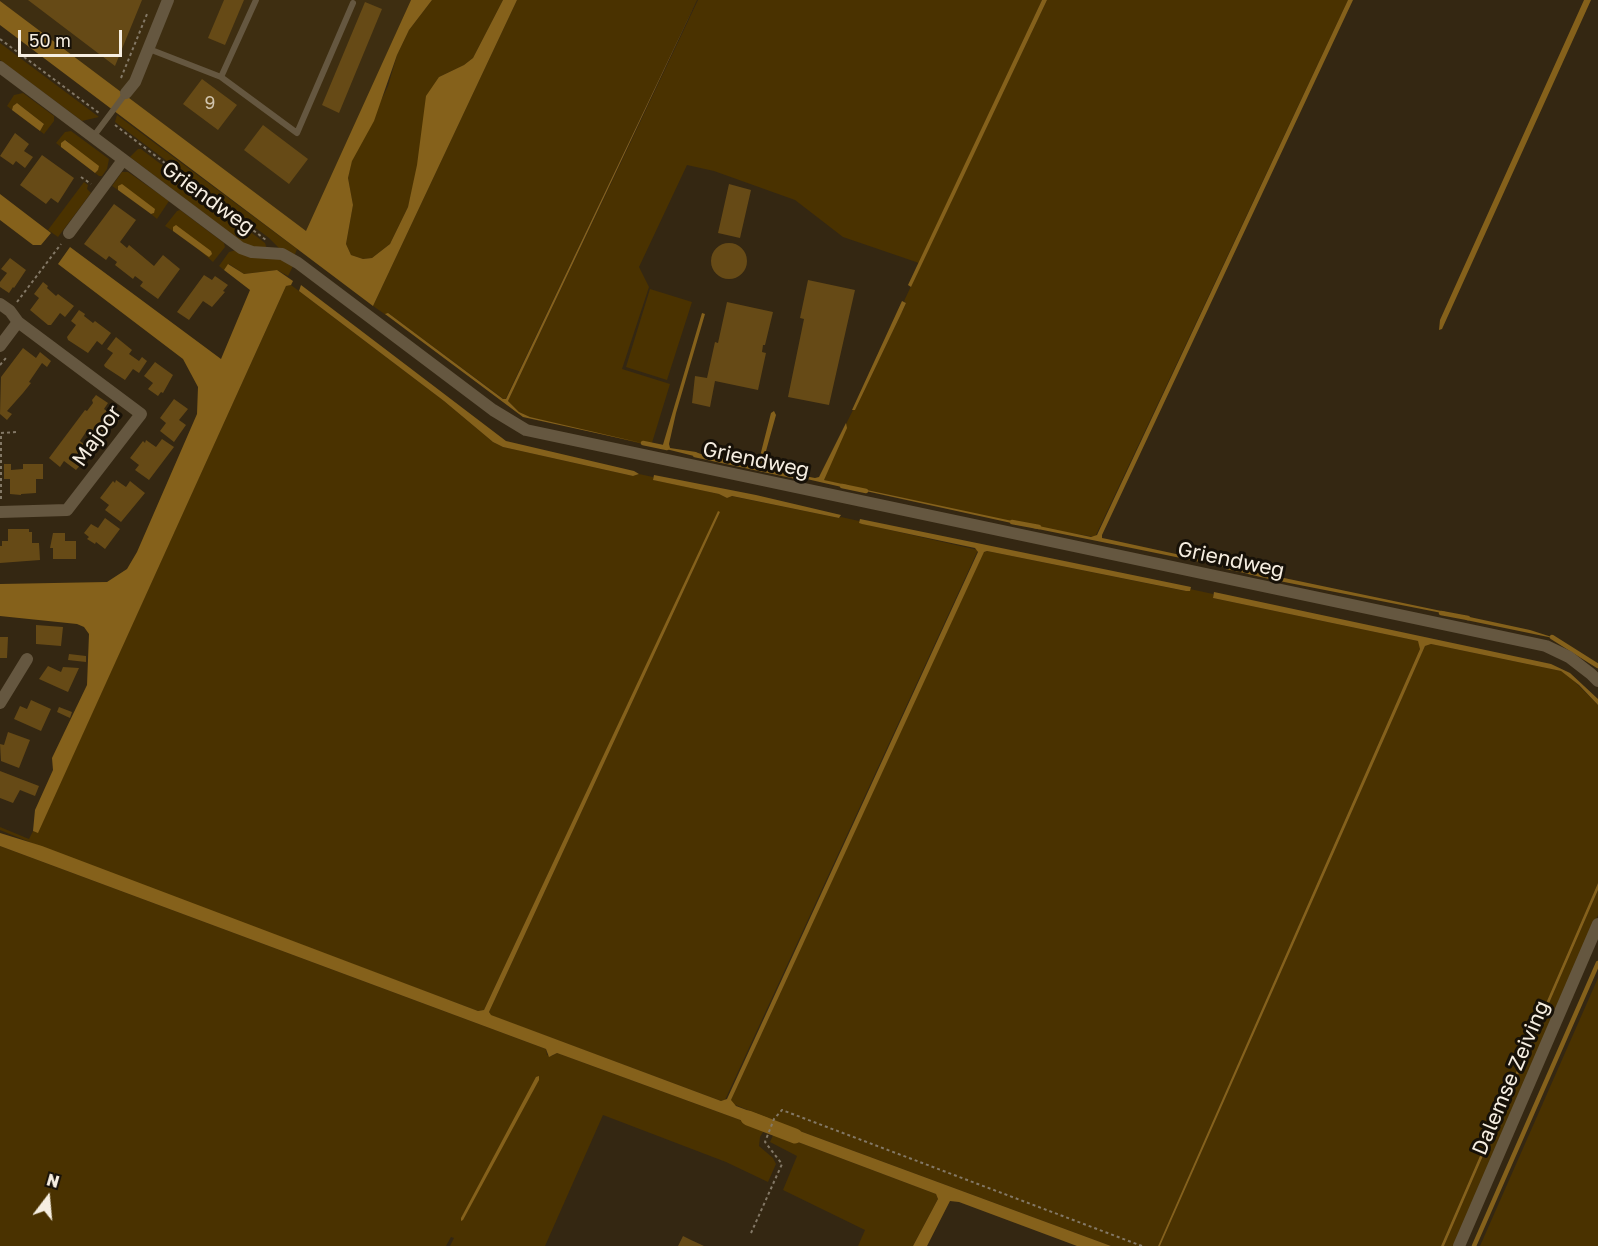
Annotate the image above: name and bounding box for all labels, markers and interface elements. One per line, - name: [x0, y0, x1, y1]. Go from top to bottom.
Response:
- scale bar: [21, 18, 124, 56]
- text: 50 m: [29, 29, 71, 51]
- house number: 9: [205, 92, 215, 114]
- street label: Griendweg: [157, 156, 259, 240]
- street label: Majoor: [67, 401, 127, 471]
- street label: Griendweg: [700, 436, 812, 484]
- street label: Griendweg: [1175, 536, 1287, 584]
- street label: Dalemse Zeiving: [1467, 997, 1555, 1159]
- north arrow: [18, 1168, 78, 1228]
- text: N: [44, 1169, 62, 1192]

